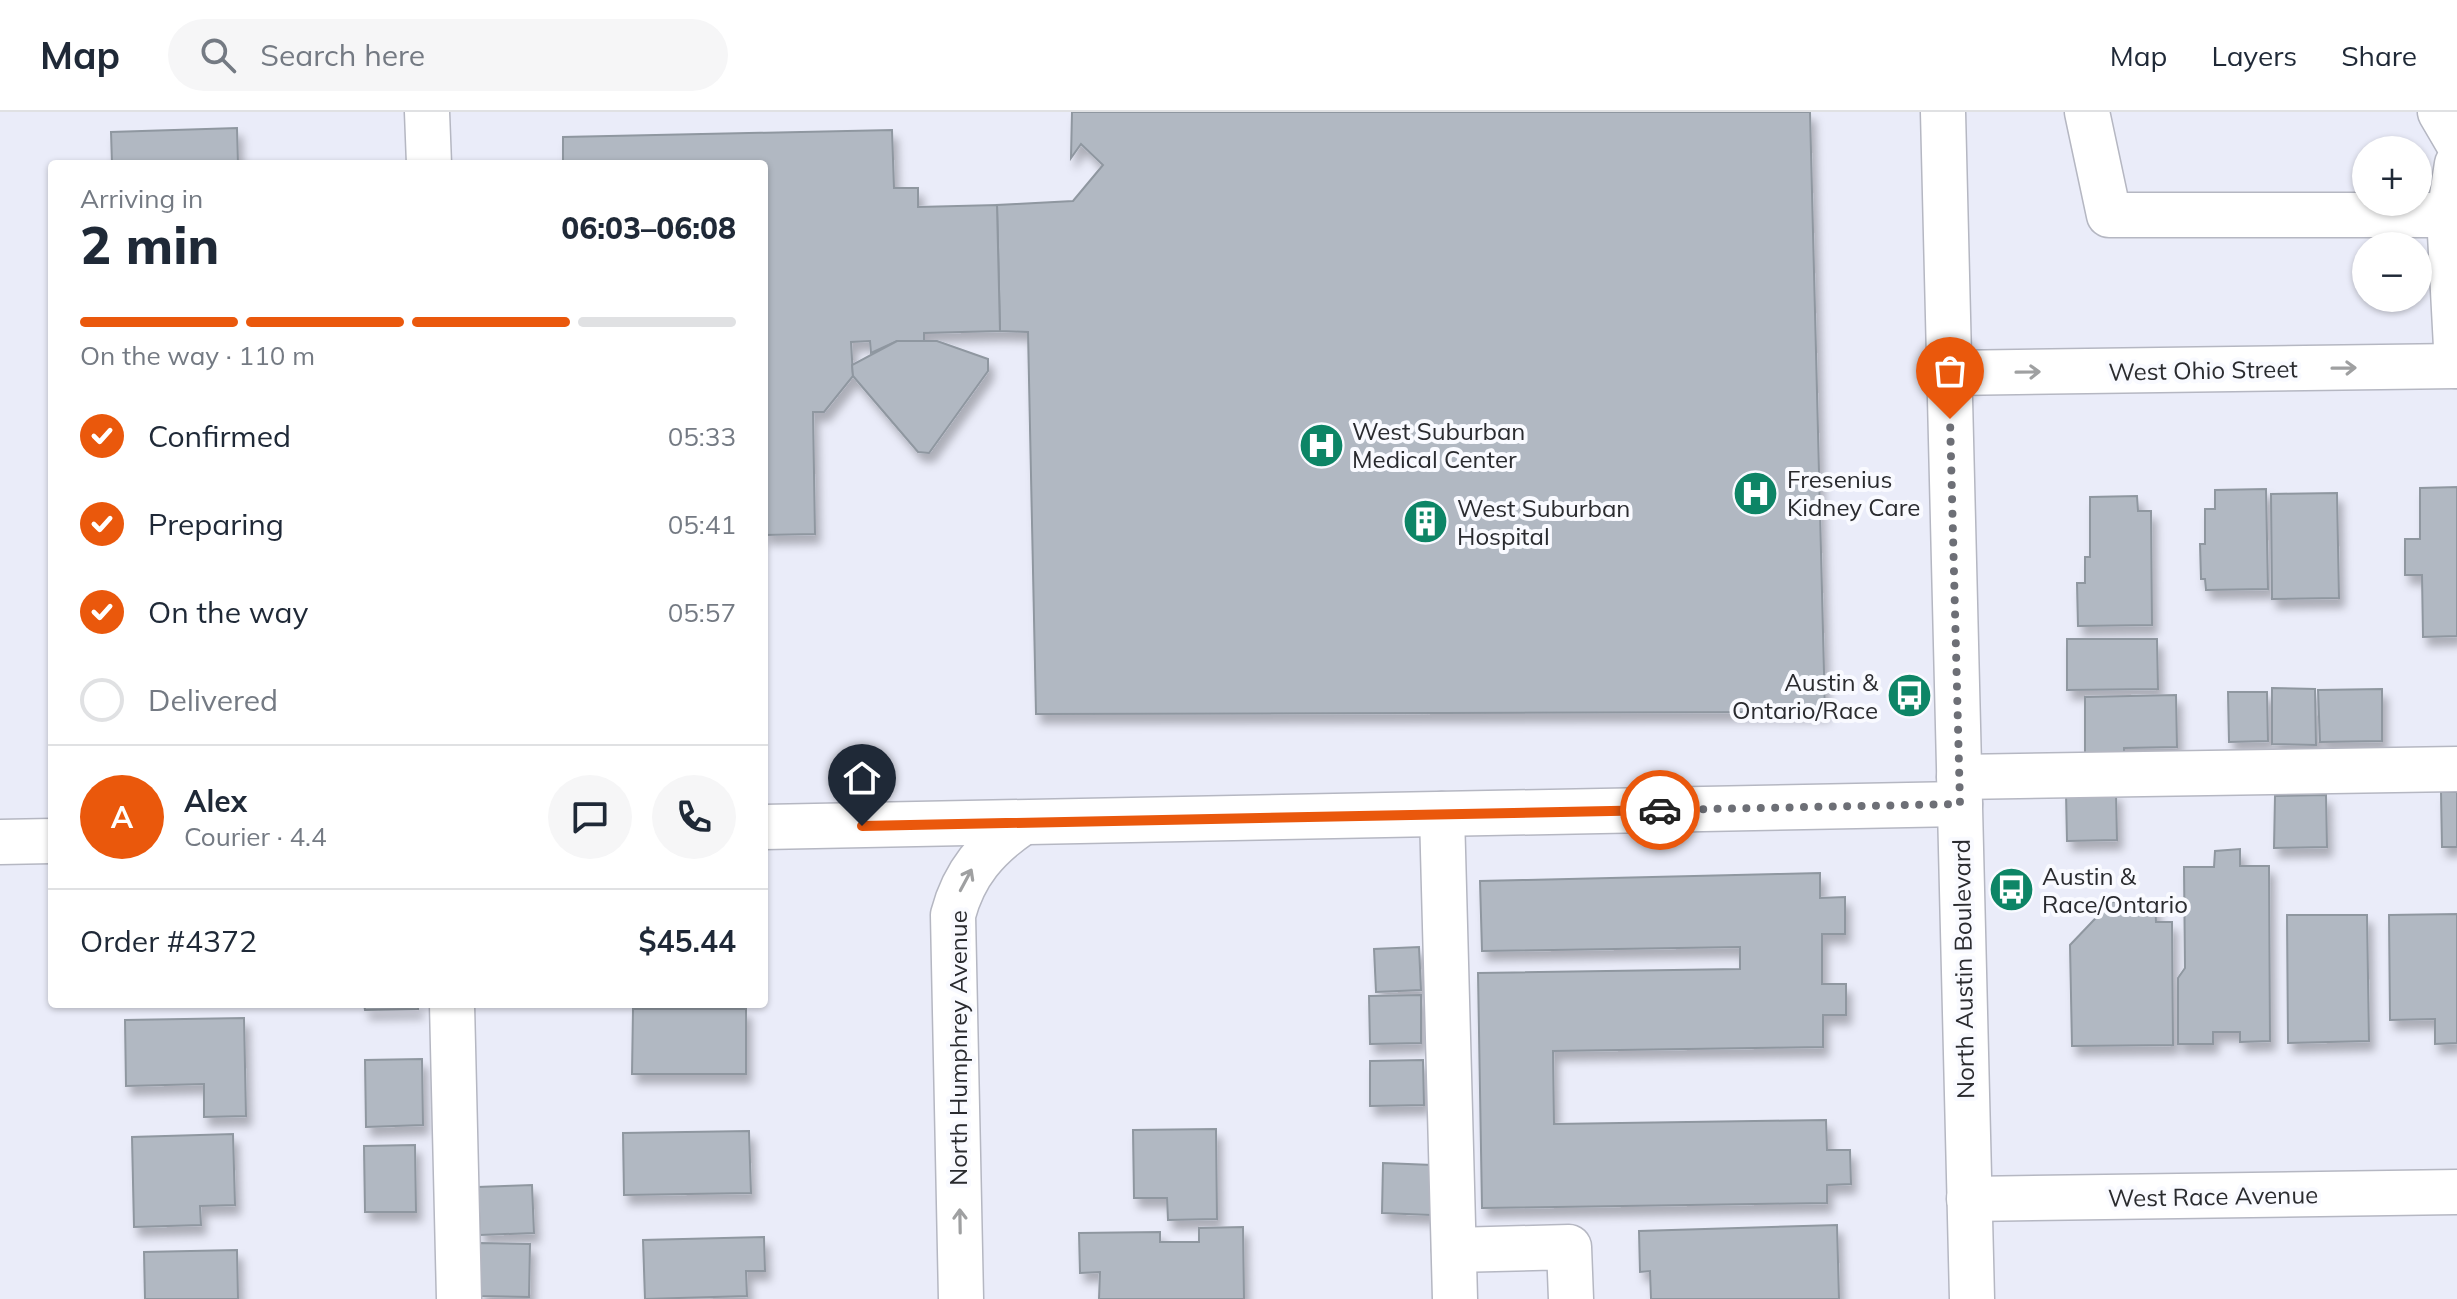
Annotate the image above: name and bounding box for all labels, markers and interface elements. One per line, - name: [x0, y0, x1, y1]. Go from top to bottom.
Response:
- search box: [168, 19, 728, 91]
- text: Map: [40, 31, 120, 79]
- icon: search: [196, 33, 240, 77]
- text: Search here: [260, 36, 425, 74]
- text: Map: [2110, 38, 2167, 73]
- text: Layers: [2211, 38, 2297, 73]
- text: Share: [2341, 38, 2417, 73]
- map controls: [2352, 136, 2432, 312]
- button: +: [2352, 136, 2432, 216]
- text: Arriving in: [80, 182, 203, 215]
- text: 06:03–06:08: [561, 209, 736, 247]
- text: 2 min: [80, 212, 219, 277]
- button: −: [2352, 232, 2432, 312]
- pin: [1916, 337, 1984, 419]
- text: On the way · 110 m: [80, 339, 315, 372]
- icon: bag: [1928, 349, 1972, 393]
- street label: West Ohio Street: [2108, 353, 2298, 387]
- one-way arrow: [2330, 360, 2357, 376]
- one-way arrow: [2014, 364, 2041, 380]
- icon: check: [80, 414, 124, 458]
- place label: West Suburban Medical Center: [1352, 416, 1525, 474]
- text: Confirmed: [148, 417, 291, 455]
- text: 05:33: [668, 420, 736, 453]
- hospital icon: West Suburban Medical Center: [1297, 421, 1345, 469]
- place label: Fresenius Kidney Care: [1787, 464, 1920, 522]
- hospital icon: Fresenius Kidney Care: [1732, 469, 1780, 517]
- place label: West Suburban Hospital: [1457, 493, 1630, 551]
- building icon: West Suburban Hospital: [1402, 498, 1450, 546]
- icon: check: [80, 502, 124, 546]
- text: Preparing: [148, 505, 284, 543]
- text: 05:41: [668, 508, 736, 541]
- icon: check: [80, 590, 124, 634]
- text: On the way: [148, 593, 308, 631]
- text: 05:57: [668, 596, 736, 629]
- place label: Austin & Ontario/Race: [1732, 667, 1879, 725]
- bus stop icon: Austin & Ontario/Race: [1885, 672, 1933, 720]
- text: Delivered: [148, 681, 278, 719]
- pin: [828, 744, 896, 826]
- icon: home: [840, 756, 884, 800]
- courier: [1620, 770, 1700, 850]
- button: chat: [548, 775, 632, 859]
- button: phone: [652, 775, 736, 859]
- text: Alex: [184, 782, 247, 820]
- icon: car: [1638, 788, 1682, 832]
- text: A: [111, 798, 133, 836]
- text: Courier · 4.4: [184, 820, 327, 853]
- street label: North Austin Boulevard: [1946, 839, 1980, 1099]
- place label: Austin & Race/Ontario: [2042, 861, 2188, 919]
- bus stop icon: Austin & Race/Ontario: [1987, 866, 2035, 914]
- one-way arrow: [959, 868, 975, 892]
- street label: North Humphrey Avenue: [943, 910, 973, 1186]
- text: Order #4372: [80, 922, 257, 960]
- text: $45.44: [639, 922, 736, 960]
- street label: West Race Avenue: [2108, 1179, 2318, 1213]
- one-way arrow: [952, 1208, 967, 1235]

